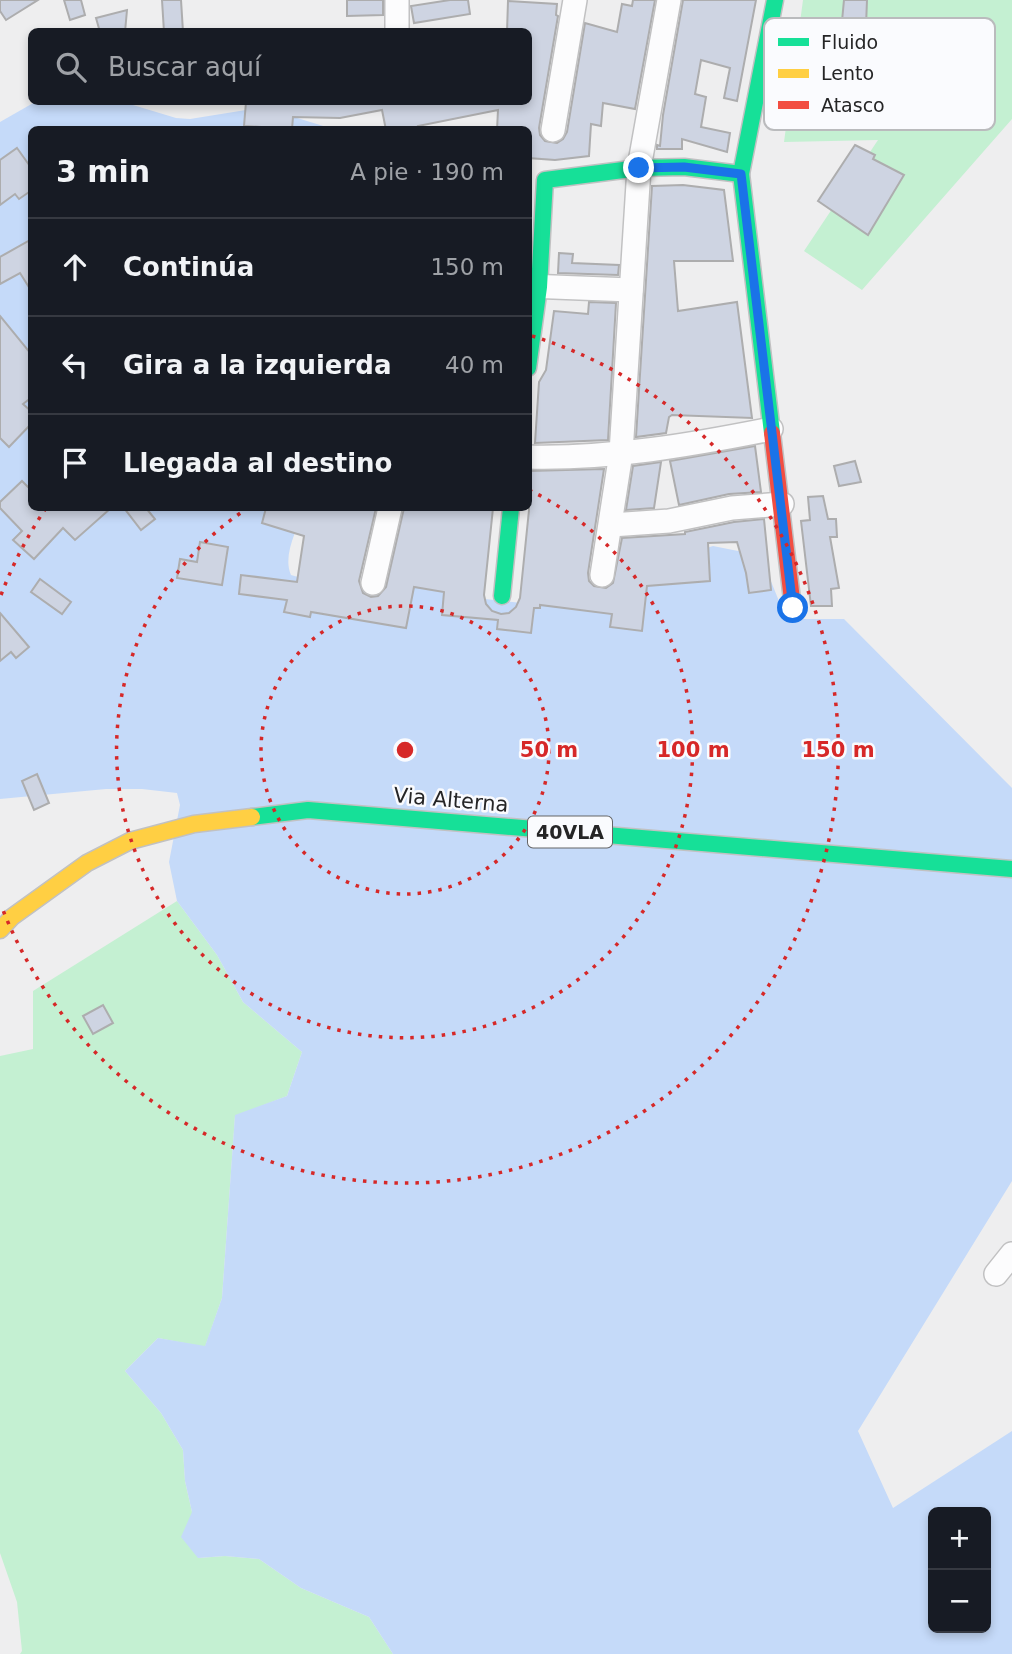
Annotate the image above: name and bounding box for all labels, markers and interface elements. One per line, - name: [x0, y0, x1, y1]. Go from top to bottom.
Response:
- legend: [764, 18, 995, 130]
- search box: [28, 28, 532, 105]
- text: Fluido: [821, 31, 878, 53]
- icon: search: [52, 48, 90, 86]
- text: Buscar aquí: [108, 52, 261, 82]
- text: Lento: [821, 62, 874, 84]
- text: Atasco: [821, 94, 885, 116]
- route end: [623, 152, 654, 183]
- text: 3 min: [56, 154, 150, 189]
- text: A pie · 190 m: [350, 159, 504, 185]
- icon: ahead: [56, 248, 94, 286]
- text: Continúa: [123, 252, 254, 282]
- text: 150 m: [430, 254, 504, 280]
- icon: left: [56, 346, 94, 384]
- text: Gira a la izquierda: [123, 350, 391, 380]
- text: 40 m: [445, 352, 504, 378]
- icon: arrive: [56, 444, 94, 482]
- text: Llegada al destino: [123, 448, 392, 478]
- route start: [777, 592, 808, 623]
- centre of rings: [393, 738, 417, 762]
- text: 50 m: [520, 738, 578, 762]
- text: 100 m: [656, 738, 730, 762]
- text: 150 m: [801, 738, 875, 762]
- street label: Via Alterna: [393, 783, 509, 817]
- road number: 40VLA: [528, 817, 612, 848]
- map controls: [928, 1507, 991, 1633]
- button: +: [928, 1507, 991, 1570]
- button: −: [928, 1570, 991, 1633]

